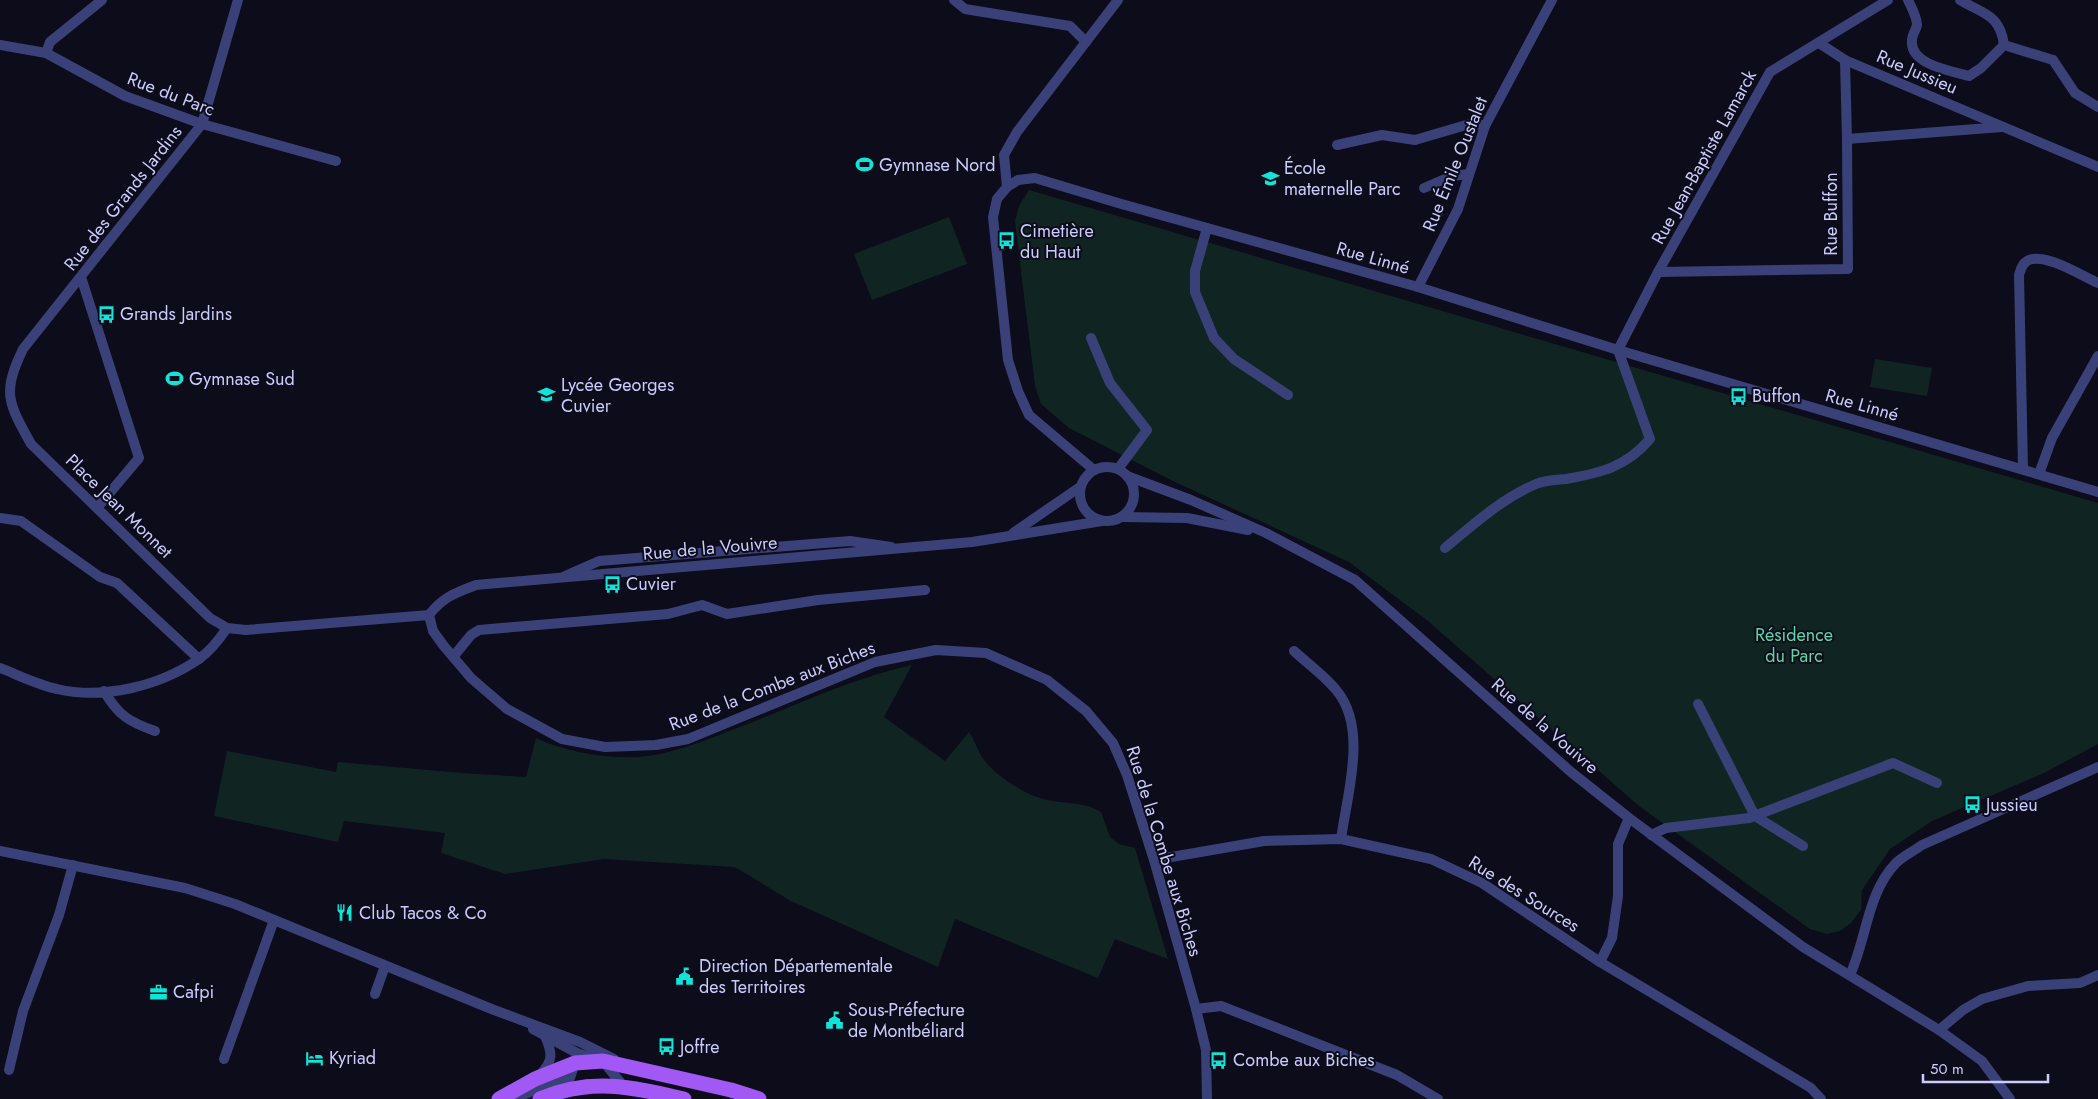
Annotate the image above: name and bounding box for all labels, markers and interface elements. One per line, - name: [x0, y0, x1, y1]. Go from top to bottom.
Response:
- street label: Rue Jussieu: [1872, 43, 1962, 101]
- street label: Rue du Parc: [123, 65, 219, 123]
- street label: Rue Jean-Baptiste Lamarck: [1645, 65, 1763, 249]
- street label: Rue Émile Oustalet: [1416, 92, 1494, 235]
- street label: Rue des Grands Jardins: [58, 120, 188, 276]
- place label: Gymnase Nord: [879, 152, 995, 178]
- sports icon: Gymnase Nord: [855, 155, 875, 175]
- place label: École maternelle Parc: [1284, 155, 1401, 202]
- school or university icon: École maternelle Parc: [1260, 168, 1280, 188]
- street label: Rue Buffon: [1818, 172, 1844, 256]
- place label: Cimetière du Haut: [1020, 218, 1094, 265]
- bus stop icon: Cimetière du Haut: [996, 231, 1016, 251]
- street label: Rue Linné: [1333, 235, 1413, 281]
- place label: Grands Jardins: [120, 301, 232, 327]
- bus stop icon: Grands Jardins: [96, 304, 116, 324]
- place label: Gymnase Sud: [189, 366, 295, 392]
- sports icon: Gymnase Sud: [165, 369, 185, 389]
- place label: Lycée Georges Cuvier: [561, 372, 674, 419]
- street label: Rue Linné: [1822, 382, 1902, 428]
- place label: Buffon: [1752, 383, 1801, 409]
- school or university icon: Lycée Georges Cuvier: [537, 385, 557, 405]
- bus stop icon: Buffon: [1728, 386, 1748, 406]
- street label: Place Jean Monnet: [60, 448, 179, 564]
- street label: Rue de la Vouivre: [642, 529, 778, 567]
- place label: Cuvier: [626, 571, 677, 597]
- bus stop icon: Cuvier: [602, 574, 622, 594]
- park label: Résidence du Parc: [1755, 622, 1833, 669]
- street label: Rue de la Combe aux Biches: [665, 635, 879, 737]
- street label: Rue de la Vouivre: [1486, 672, 1604, 780]
- street label: Rue de la Combe aux Biches: [1120, 743, 1208, 959]
- place label: Jussieu: [1984, 792, 2038, 818]
- bus stop icon: Jussieu: [1962, 795, 1982, 815]
- street label: Rue des Sources: [1463, 849, 1585, 939]
- place label: Club Tacos & Co: [359, 900, 487, 926]
- restaurant icon: Club Tacos & Co: [335, 903, 355, 923]
- place label: Direction Départementale des Territoires: [699, 953, 893, 1000]
- public building icon: Direction Départementale des Territoires: [675, 966, 695, 986]
- place label: Cafpi: [173, 979, 214, 1005]
- office icon: Cafpi: [149, 982, 169, 1002]
- place label: Sous-Préfecture de Montbéliard: [848, 997, 965, 1044]
- public building icon: Sous-Préfecture de Montbéliard: [824, 1010, 844, 1030]
- place label: Joffre: [678, 1034, 720, 1060]
- bus stop icon: Joffre: [656, 1037, 676, 1057]
- place label: Kyriad: [329, 1045, 376, 1071]
- place label: Combe aux Biches: [1233, 1047, 1375, 1073]
- hotel icon: Kyriad: [305, 1048, 325, 1068]
- bus stop icon: Combe aux Biches: [1209, 1050, 1229, 1070]
- scale bar: [1923, 1052, 2048, 1084]
- text: 50 m: [1930, 1058, 1964, 1080]

